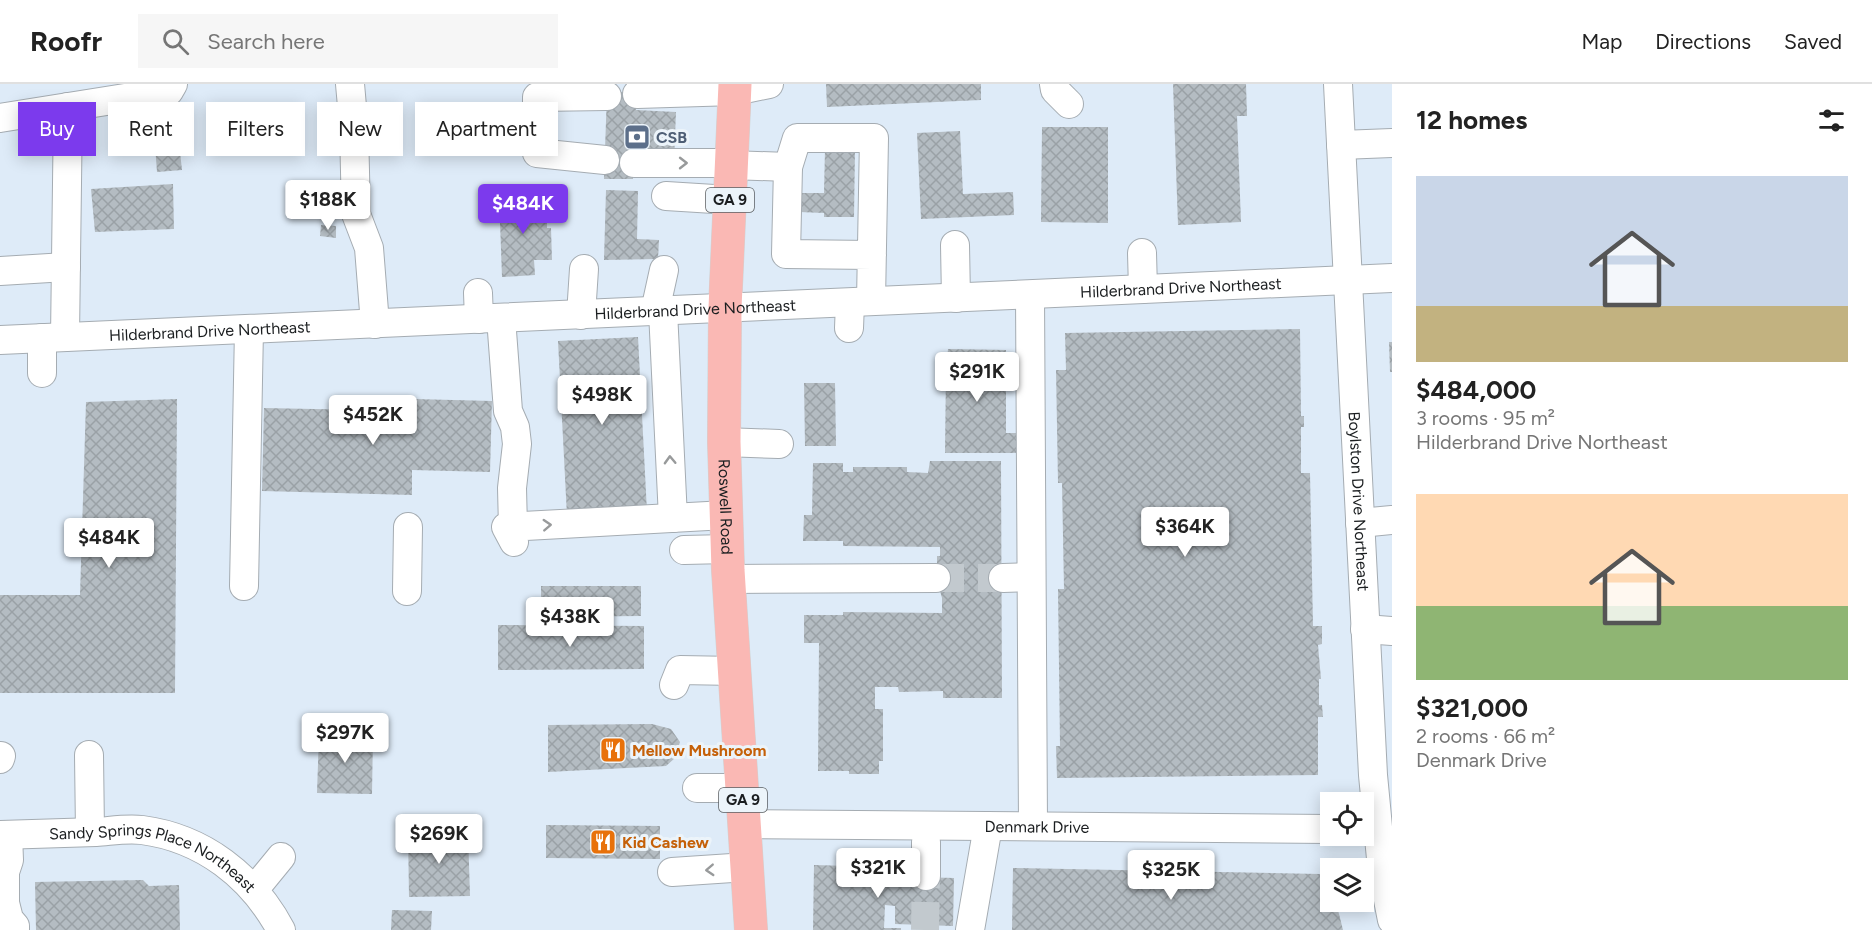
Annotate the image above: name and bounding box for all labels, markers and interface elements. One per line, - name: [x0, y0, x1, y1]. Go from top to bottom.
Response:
- search box: [138, 14, 558, 68]
- text: Roofr: [30, 24, 102, 58]
- icon: search: [159, 25, 192, 58]
- text: Search here: [207, 28, 325, 55]
- text: Map: [1581, 29, 1622, 54]
- text: Directions: [1655, 29, 1751, 54]
- text: Saved: [1784, 29, 1842, 54]
- chip: Buy: [18, 102, 96, 156]
- chip: Rent: [108, 102, 194, 156]
- chip: Filters: [206, 102, 305, 156]
- chip: New: [317, 102, 403, 156]
- chip: Apartment: [415, 102, 558, 156]
- text: 12 homes: [1416, 104, 1527, 136]
- icon: filters: [1815, 104, 1848, 137]
- bank icon: CSB: [622, 122, 652, 152]
- place label: CSB: [656, 128, 687, 147]
- one-way arrow: [678, 157, 687, 169]
- pin: $188K: [286, 180, 370, 231]
- pin: $484K: [481, 184, 565, 235]
- text: $188K: [299, 187, 357, 211]
- road number: GA 9: [706, 188, 754, 212]
- text: $484K: [492, 191, 554, 215]
- icon: home: [1578, 215, 1686, 323]
- street label: Hilderbrand Drive Northeast: [1080, 274, 1282, 302]
- street label: Hilderbrand Drive Northeast: [594, 296, 796, 324]
- street label: Hilderbrand Drive Northeast: [109, 317, 311, 345]
- pin: $291K: [935, 352, 1019, 403]
- text: $291K: [949, 359, 1005, 383]
- text: $484,000: [1416, 374, 1536, 406]
- pin: $498K: [560, 375, 644, 426]
- text: $498K: [572, 382, 632, 406]
- pin: $452K: [331, 395, 415, 446]
- text: $452K: [343, 402, 403, 426]
- text: 3 rooms · 95 m²: [1416, 406, 1555, 430]
- street label: Boylston Drive Northeast: [1345, 411, 1373, 592]
- text: Hilderbrand Drive Northeast: [1416, 430, 1668, 454]
- one-way arrow: [664, 455, 676, 464]
- street label: Roswell Road: [715, 459, 737, 555]
- pin: $364K: [1143, 507, 1227, 558]
- text: $364K: [1155, 514, 1215, 538]
- pin: $484K: [67, 518, 151, 569]
- one-way arrow: [543, 518, 552, 531]
- text: $484K: [78, 525, 140, 549]
- icon: home: [1578, 533, 1686, 641]
- pin: $438K: [528, 597, 612, 648]
- text: $438K: [540, 604, 600, 628]
- text: $321,000: [1416, 692, 1528, 724]
- pin: $297K: [303, 713, 387, 764]
- text: $297K: [316, 720, 374, 744]
- text: 2 rooms · 66 m²: [1416, 724, 1555, 748]
- restaurant icon: Mellow Mushroom: [598, 735, 628, 765]
- place label: Mellow Mushroom: [632, 741, 767, 760]
- text: Denmark Drive: [1416, 748, 1547, 772]
- road number: GA 9: [719, 788, 767, 812]
- map controls: [1320, 792, 1374, 912]
- button: locate: [1320, 792, 1374, 846]
- pin: $269K: [397, 814, 481, 865]
- street label: Denmark Drive: [985, 817, 1090, 837]
- street label: Sandy Springs Place Northeast: [49, 820, 260, 896]
- text: $269K: [409, 821, 469, 845]
- restaurant icon: Kid Cashew: [588, 827, 618, 857]
- place label: Kid Cashew: [622, 833, 709, 852]
- pin: $321K: [836, 848, 920, 899]
- pin: $325K: [1129, 850, 1213, 901]
- text: $321K: [850, 855, 906, 879]
- text: $325K: [1142, 857, 1200, 881]
- button: layers: [1320, 858, 1374, 912]
- one-way arrow: [705, 864, 714, 877]

